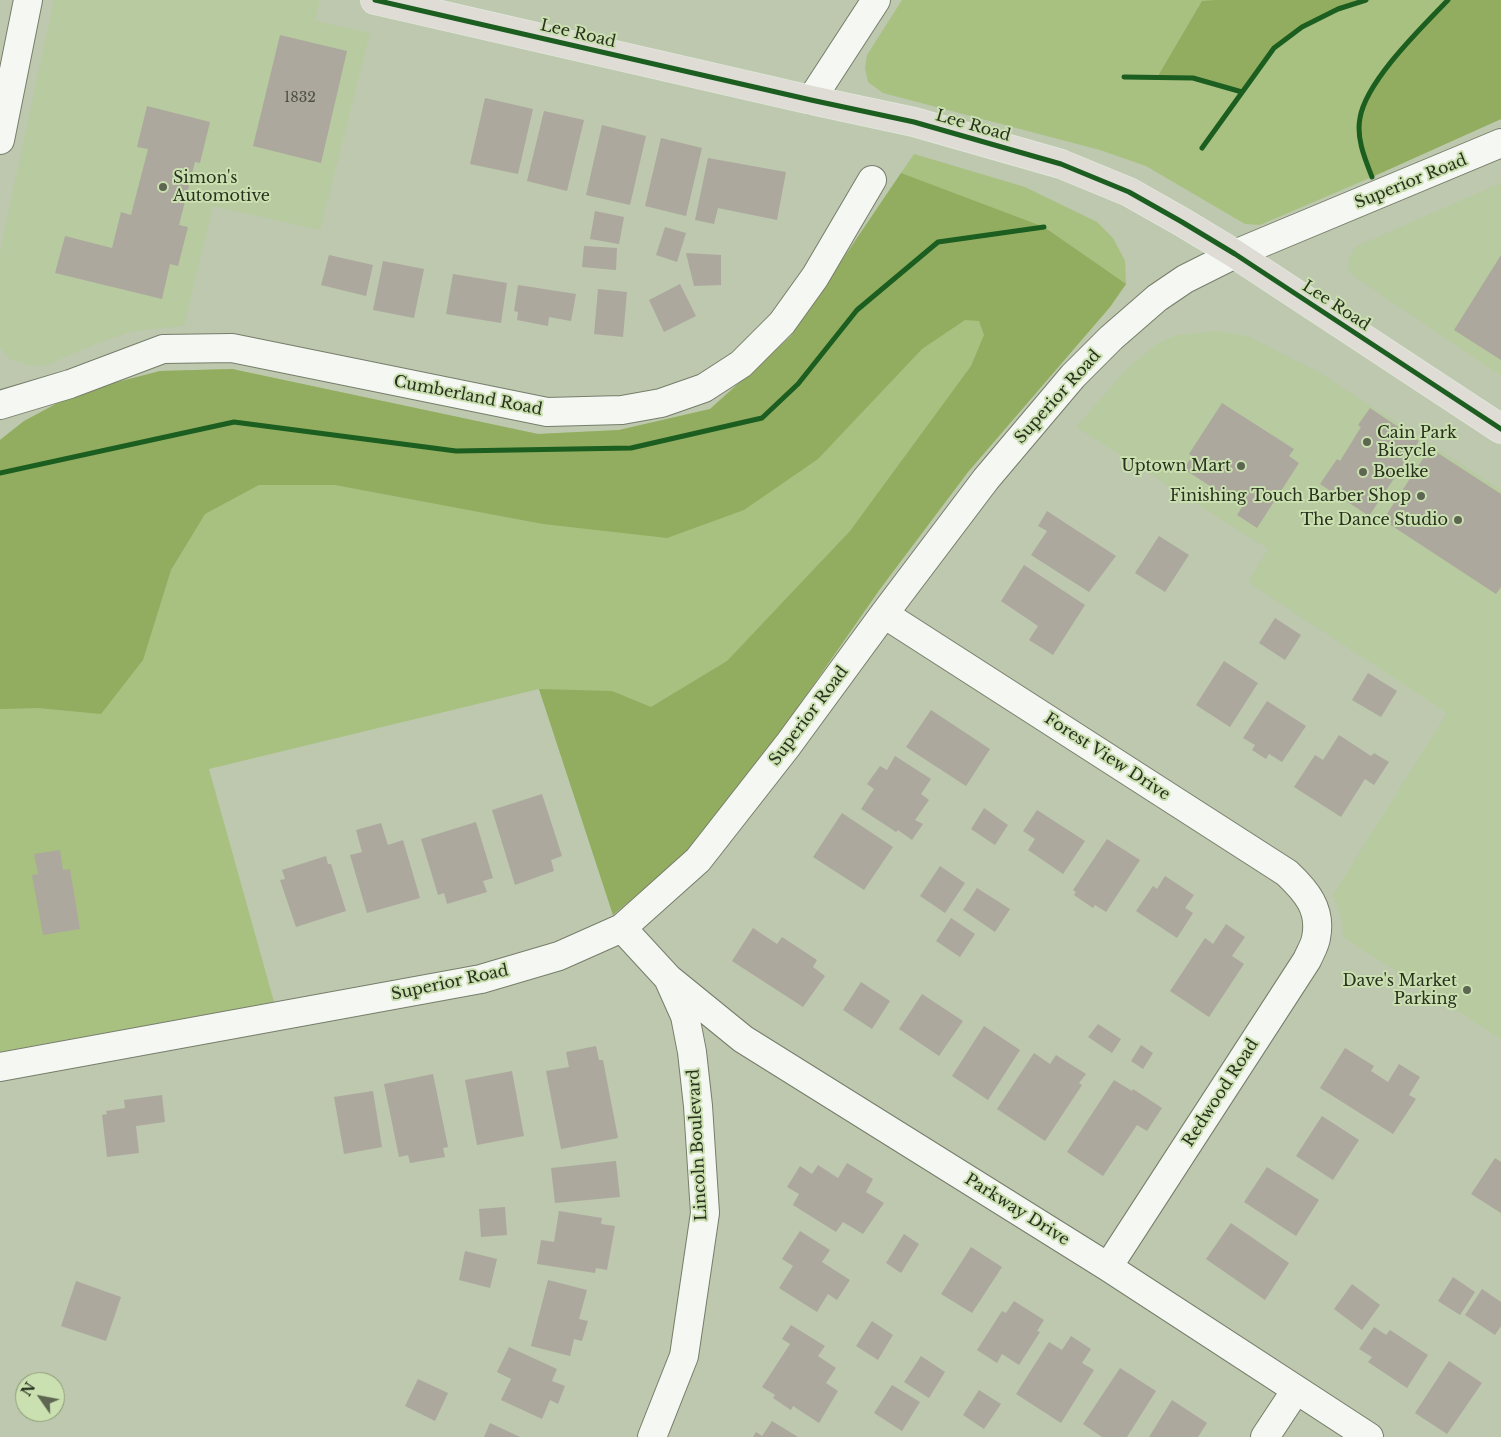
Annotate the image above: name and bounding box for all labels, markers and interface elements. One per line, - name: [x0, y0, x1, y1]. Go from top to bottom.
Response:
- street label: Lee Road: [538, 16, 618, 52]
- house number: 1832: [284, 90, 316, 106]
- street label: Lee Road: [933, 106, 1013, 146]
- street label: Superior Road: [1352, 151, 1470, 213]
- place label: Simon's Automotive: [173, 168, 270, 206]
- marker: Simon's Automotive: [157, 181, 169, 193]
- street label: Lee Road: [1298, 277, 1374, 335]
- street label: Superior Road: [1011, 346, 1105, 448]
- street label: Cumberland Road: [392, 372, 544, 420]
- place label: Cain Park Bicycle: [1377, 423, 1457, 461]
- marker: Cain Park Bicycle: [1361, 436, 1373, 448]
- place label: Uptown Mart: [1121, 456, 1231, 476]
- marker: Uptown Mart: [1235, 460, 1247, 472]
- place label: Boelke: [1373, 462, 1429, 482]
- marker: Boelke: [1357, 466, 1369, 478]
- place label: Finishing Touch Barber Shop: [1170, 486, 1411, 506]
- marker: Finishing Touch Barber Shop: [1415, 490, 1427, 502]
- place label: The Dance Studio: [1300, 510, 1448, 530]
- marker: The Dance Studio: [1452, 514, 1464, 526]
- street label: Superior Road: [765, 663, 853, 769]
- street label: Forest View Drive: [1041, 709, 1173, 805]
- street label: Superior Road: [390, 961, 510, 1005]
- place label: Dave's Market Parking: [1343, 971, 1457, 1009]
- marker: Dave's Market Parking: [1461, 984, 1473, 996]
- street label: Redwood Road: [1179, 1036, 1263, 1150]
- street label: Lincoln Boulevard: [684, 1068, 712, 1222]
- street label: Parkway Drive: [961, 1170, 1073, 1250]
- north arrow: [15, 1372, 65, 1422]
- text: N: [17, 1379, 39, 1400]

